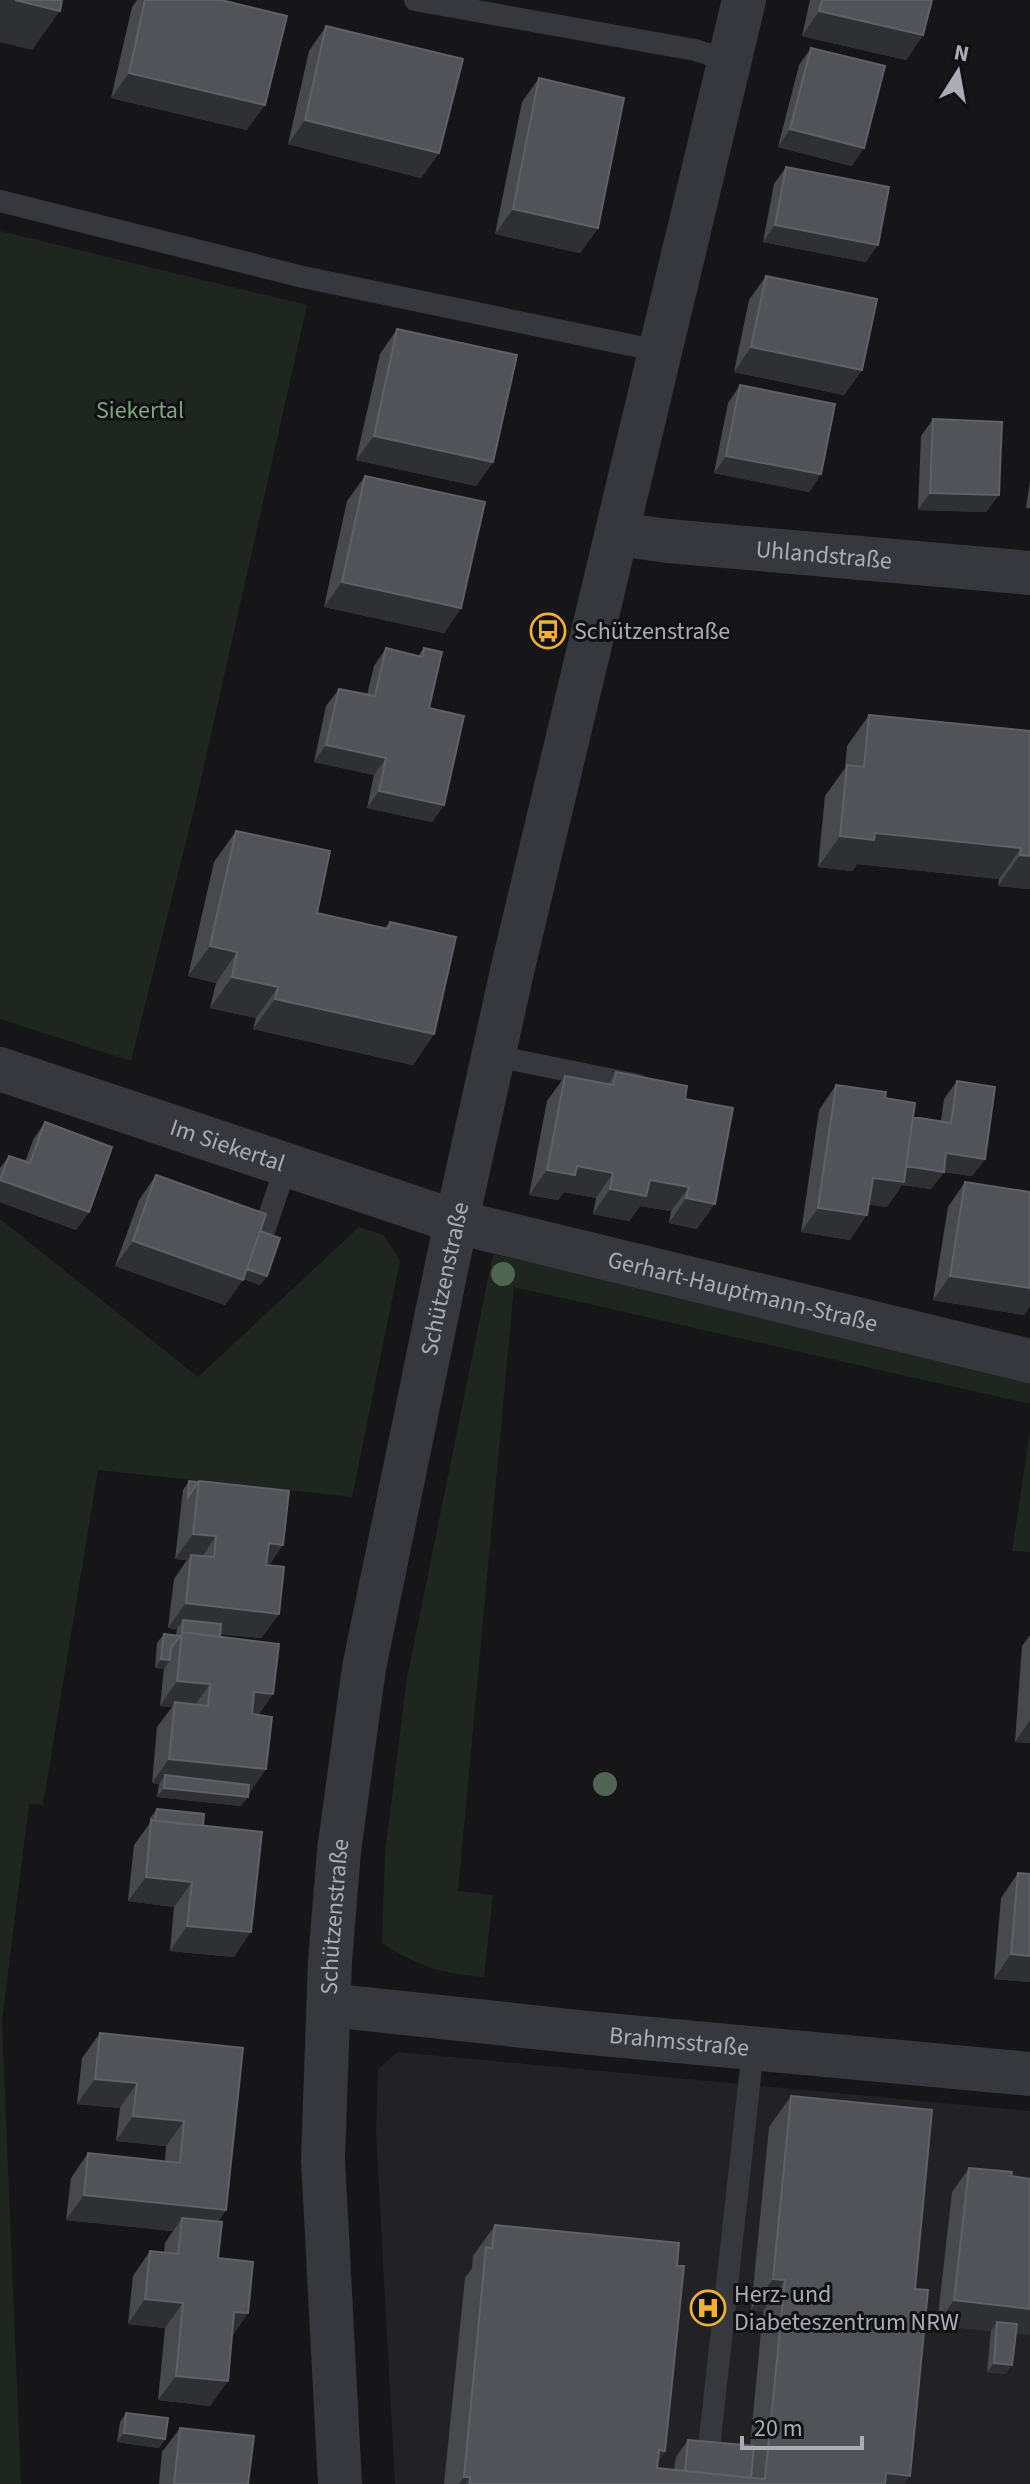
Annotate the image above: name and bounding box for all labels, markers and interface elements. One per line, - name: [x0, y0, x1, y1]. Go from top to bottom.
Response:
- north arrow: [918, 32, 998, 112]
- text: N: [951, 36, 972, 70]
- park label: Siekertal: [96, 393, 184, 428]
- street label: Uhlandstraße: [754, 532, 893, 579]
- bus stop icon: Schützenstraße: [529, 612, 567, 650]
- place label: Schützenstraße: [574, 614, 730, 649]
- street label: Im Siekertal: [165, 1110, 289, 1181]
- street label: Schützenstraße: [412, 1199, 478, 1359]
- street label: Gerhart-Hauptmann-Straße: [604, 1242, 881, 1341]
- street label: Schützenstraße: [312, 1837, 358, 1995]
- street label: Brahmsstraße: [608, 2018, 751, 2066]
- place label: Herz- und Diabeteszentrum NRW: [734, 2277, 959, 2340]
- hospital icon: Herz- und Diabeteszentrum NRW: [689, 2289, 727, 2327]
- scale bar: [742, 2400, 862, 2450]
- text: 20 m: [754, 2411, 803, 2446]

